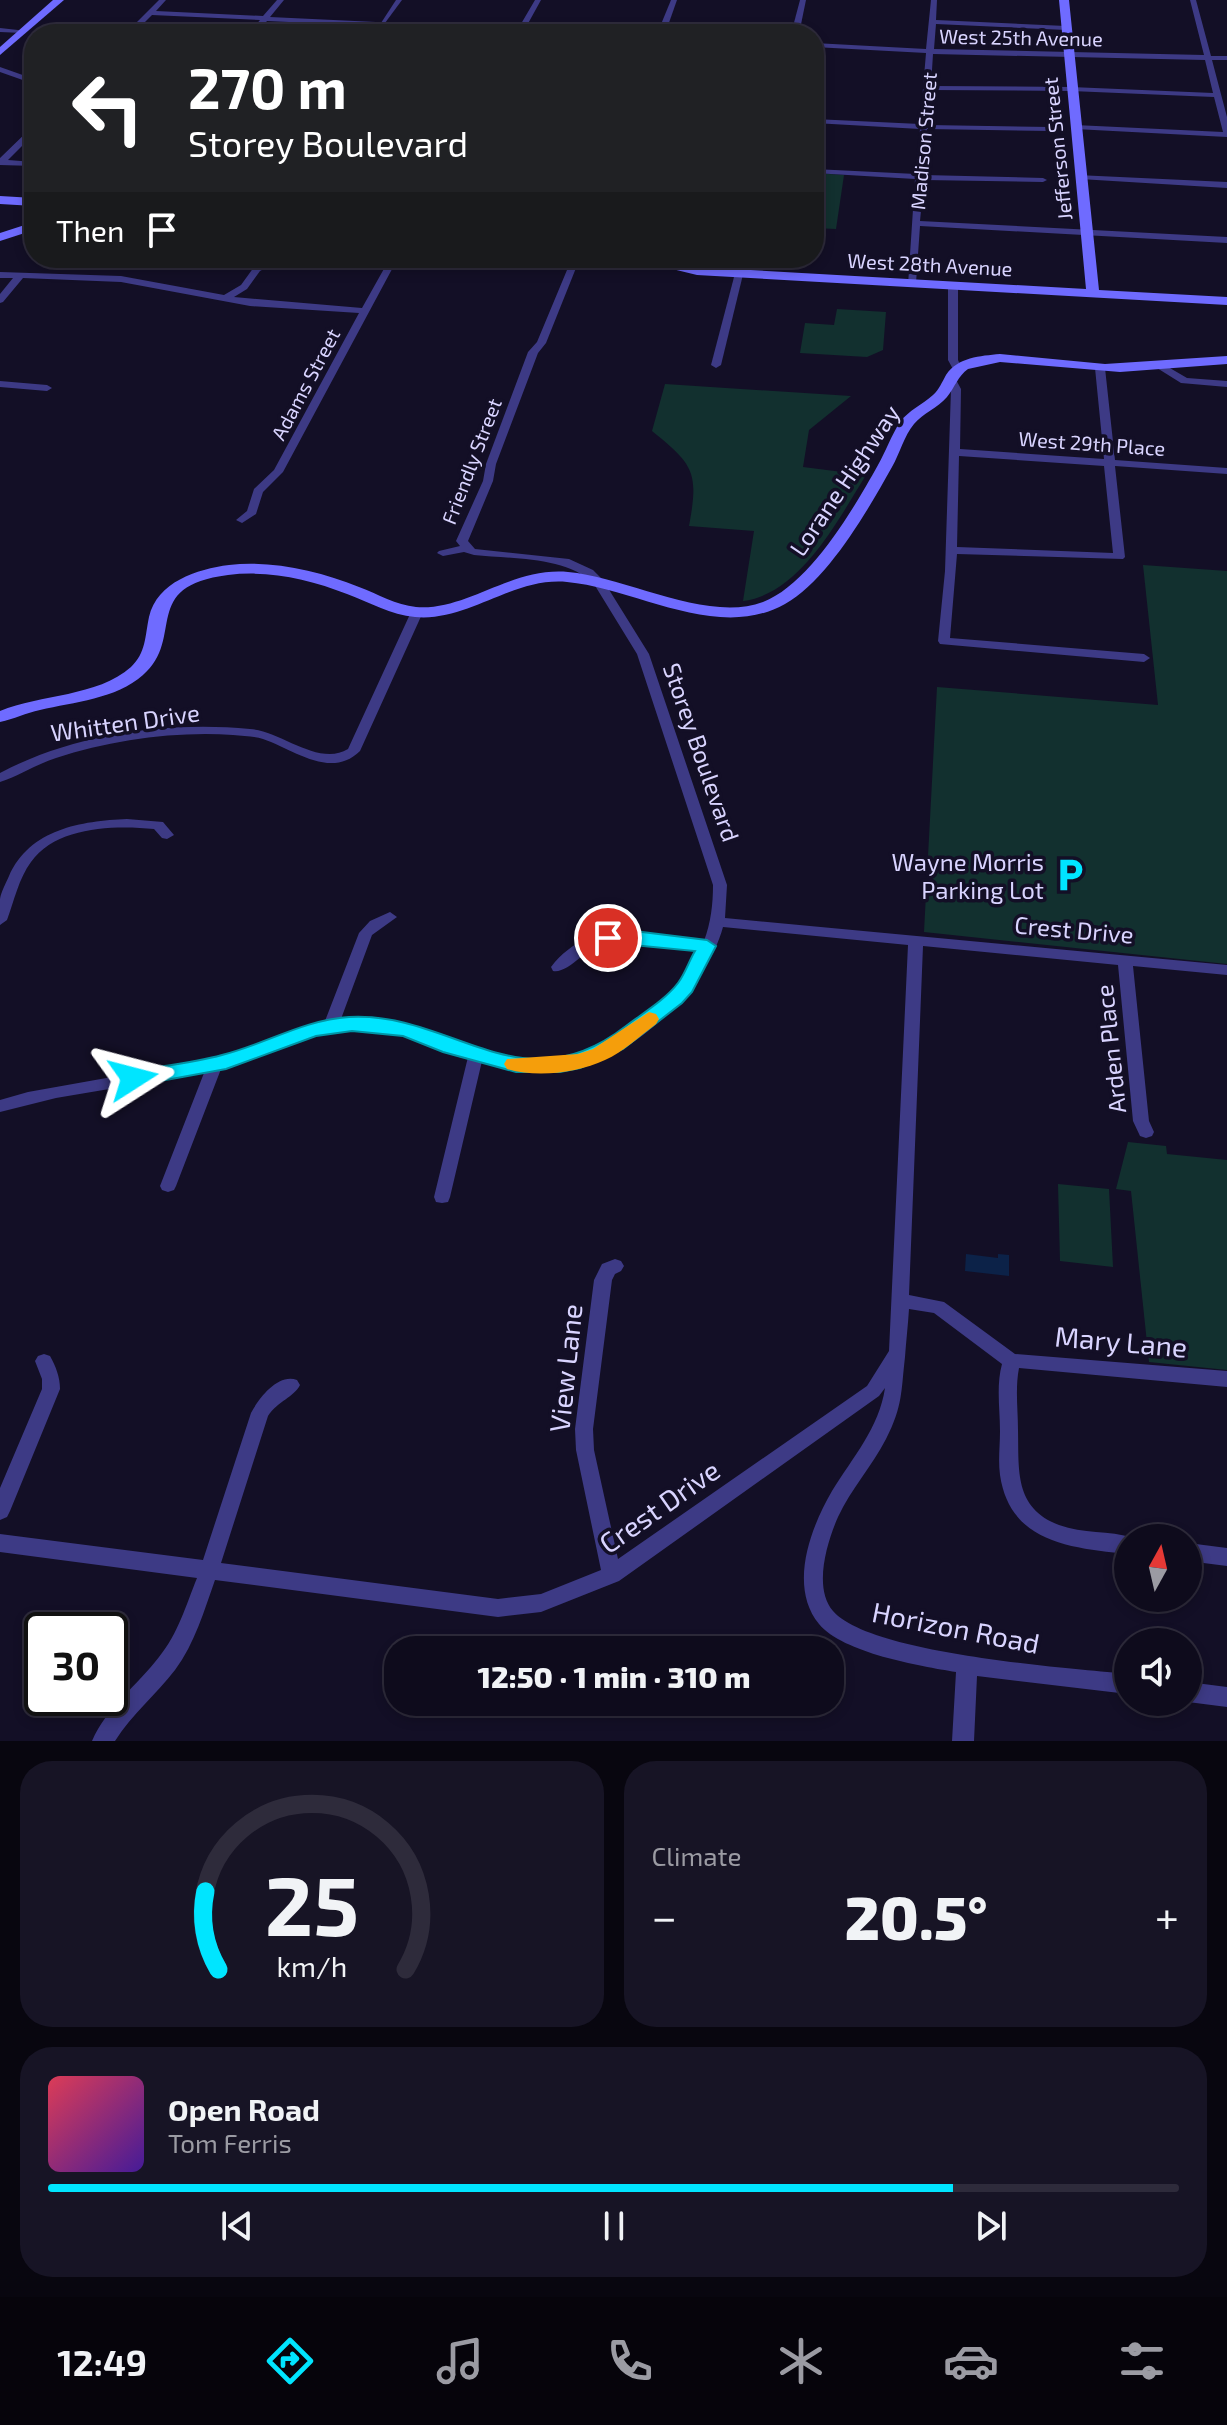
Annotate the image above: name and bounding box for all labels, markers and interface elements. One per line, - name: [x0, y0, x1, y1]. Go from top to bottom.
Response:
- street label: West 25th Avenue: [939, 24, 1103, 50]
- text: 270 m: [188, 53, 347, 120]
- icon: left: [56, 56, 160, 160]
- street label: Madison Street: [905, 71, 941, 211]
- street label: Jefferson Street: [1038, 76, 1076, 222]
- text: Storey Boulevard: [188, 121, 468, 164]
- icon: arrive: [140, 208, 184, 252]
- text: Then: [56, 212, 124, 248]
- street label: West 28th Avenue: [847, 248, 1013, 280]
- street label: Adams Street: [266, 324, 345, 444]
- street label: Friendly Street: [436, 394, 506, 527]
- street label: Lorane Highway: [783, 399, 905, 561]
- street label: West 29th Place: [1018, 426, 1166, 460]
- street label: Storey Boulevard: [658, 659, 746, 845]
- street label: Whitten Drive: [49, 697, 201, 747]
- place label: Wayne Morris Parking Lot: [891, 847, 1044, 904]
- parking icon: Wayne Morris Parking Lot: [1051, 856, 1089, 894]
- pin: [574, 904, 642, 972]
- street label: Crest Drive: [1013, 909, 1135, 949]
- icon: arrive: [586, 916, 630, 960]
- street label: Arden Place: [1089, 983, 1131, 1115]
- position arrow: [91, 1036, 175, 1120]
- street label: View Lane: [541, 1302, 589, 1434]
- street label: Mary Lane: [1053, 1318, 1189, 1364]
- street label: Crest Drive: [592, 1452, 726, 1560]
- north arrow: [1114, 1524, 1202, 1612]
- map controls: [1114, 1524, 1202, 1716]
- street label: Horizon Road: [869, 1594, 1043, 1660]
- speed limit sign: 30: [24, 1612, 128, 1716]
- button: sound: [1114, 1628, 1202, 1716]
- text: 12:50 · 1 min · 310 m: [477, 1658, 751, 1694]
- text: Climate: [652, 1840, 741, 1871]
- text: 25: [265, 1853, 359, 1953]
- text: 20.5°: [844, 1880, 988, 1952]
- text: −: [652, 1889, 677, 1942]
- text: +: [1155, 1889, 1179, 1942]
- text: km/h: [276, 1948, 347, 1983]
- text: Open Road: [168, 2091, 320, 2127]
- text: Tom Ferris: [168, 2127, 292, 2158]
- icon: previous: [215, 2204, 259, 2248]
- icon: pause: [592, 2204, 636, 2248]
- icon: next: [969, 2204, 1013, 2248]
- icon: directions: [262, 2333, 318, 2389]
- icon: music: [432, 2333, 488, 2389]
- icon: phone: [602, 2333, 658, 2389]
- icon: climate: [773, 2333, 829, 2389]
- icon: car: [943, 2333, 999, 2389]
- icon: filters: [1114, 2333, 1170, 2389]
- text: 12:49: [57, 2340, 147, 2383]

